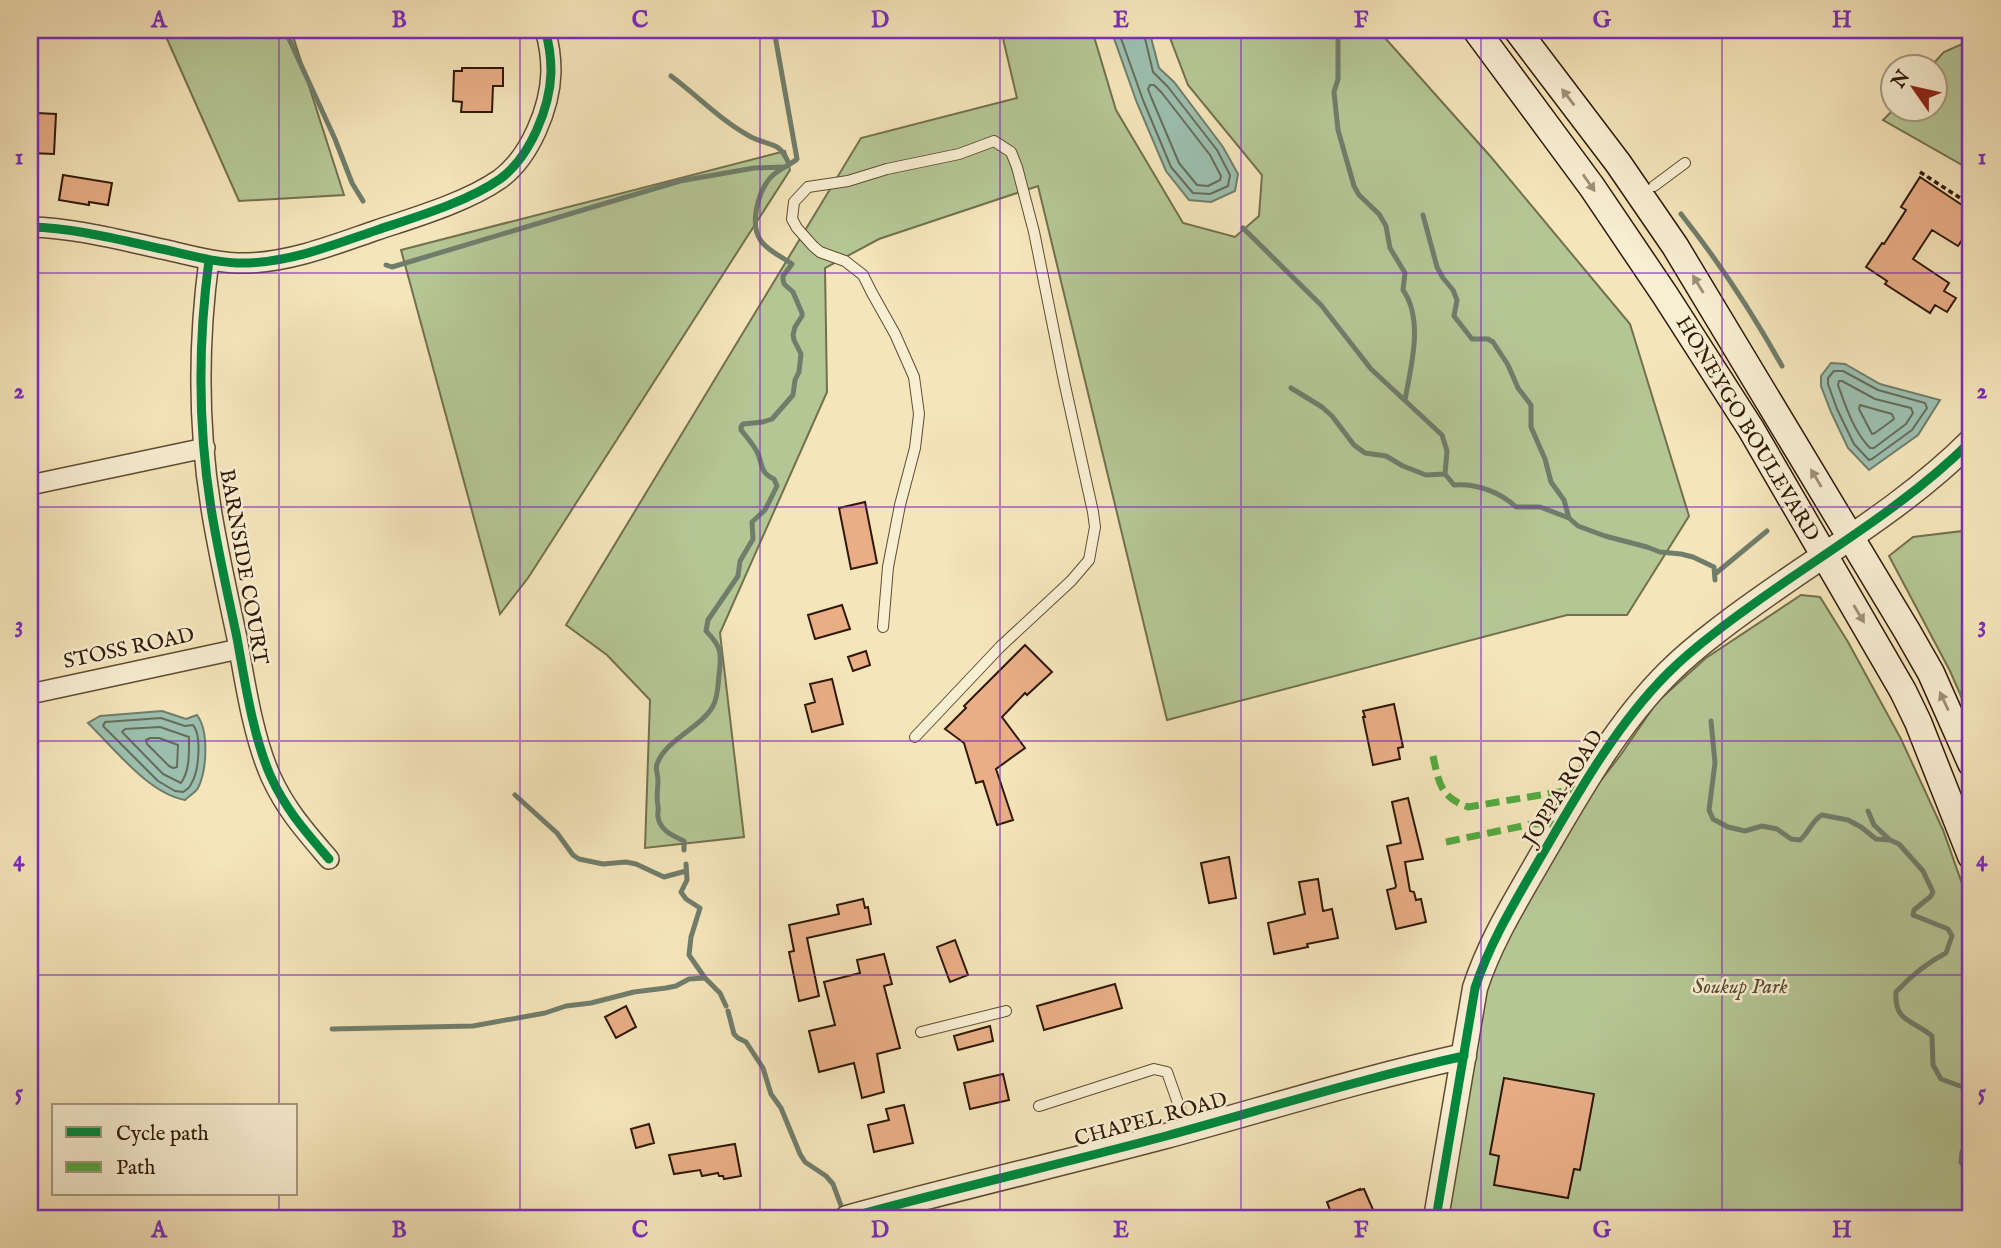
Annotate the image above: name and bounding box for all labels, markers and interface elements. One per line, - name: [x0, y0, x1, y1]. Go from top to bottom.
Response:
- text: A: [150, 6, 168, 35]
- text: B: [391, 6, 407, 35]
- text: C: [632, 6, 649, 35]
- text: D: [871, 6, 889, 35]
- text: E: [1113, 6, 1129, 35]
- text: F: [1354, 6, 1369, 35]
- text: G: [1593, 6, 1612, 35]
- text: H: [1832, 6, 1852, 35]
- north arrow: [1878, 52, 1948, 122]
- text: N: [1886, 66, 1916, 94]
- one-way arrow: [1561, 88, 1575, 106]
- text: 1: [15, 143, 23, 172]
- text: 1: [1978, 143, 1986, 172]
- one-way arrow: [1582, 174, 1596, 192]
- one-way arrow: [1691, 274, 1704, 293]
- street label: HONEYGO BOULEVARD: [1669, 311, 1825, 547]
- text: 2: [14, 377, 25, 406]
- text: 2: [1977, 377, 1988, 406]
- street label: BARNSIDE COURT: [212, 467, 274, 668]
- one-way arrow: [1810, 468, 1822, 487]
- one-way arrow: [1853, 605, 1865, 624]
- text: 3: [15, 611, 23, 640]
- text: 3: [1978, 611, 1986, 640]
- street label: STOSS ROAD: [61, 622, 197, 676]
- one-way arrow: [1938, 691, 1950, 711]
- street label: JOPPA ROAD: [1517, 725, 1610, 853]
- text: 4: [13, 845, 25, 874]
- text: 4: [1976, 845, 1988, 874]
- park label: Soukup Park: [1692, 974, 1788, 1001]
- text: 5: [15, 1079, 24, 1108]
- text: 5: [1978, 1079, 1987, 1108]
- street label: CHAPEL ROAD: [1072, 1087, 1230, 1153]
- legend: [52, 1104, 298, 1196]
- text: Cycle path: [116, 1121, 209, 1148]
- text: Path: [116, 1155, 155, 1182]
- text: A: [150, 1216, 168, 1245]
- text: B: [391, 1216, 407, 1245]
- text: C: [632, 1216, 649, 1245]
- text: D: [871, 1216, 889, 1245]
- text: E: [1113, 1216, 1129, 1245]
- text: F: [1354, 1216, 1369, 1245]
- text: G: [1593, 1216, 1612, 1245]
- text: H: [1832, 1216, 1852, 1245]

